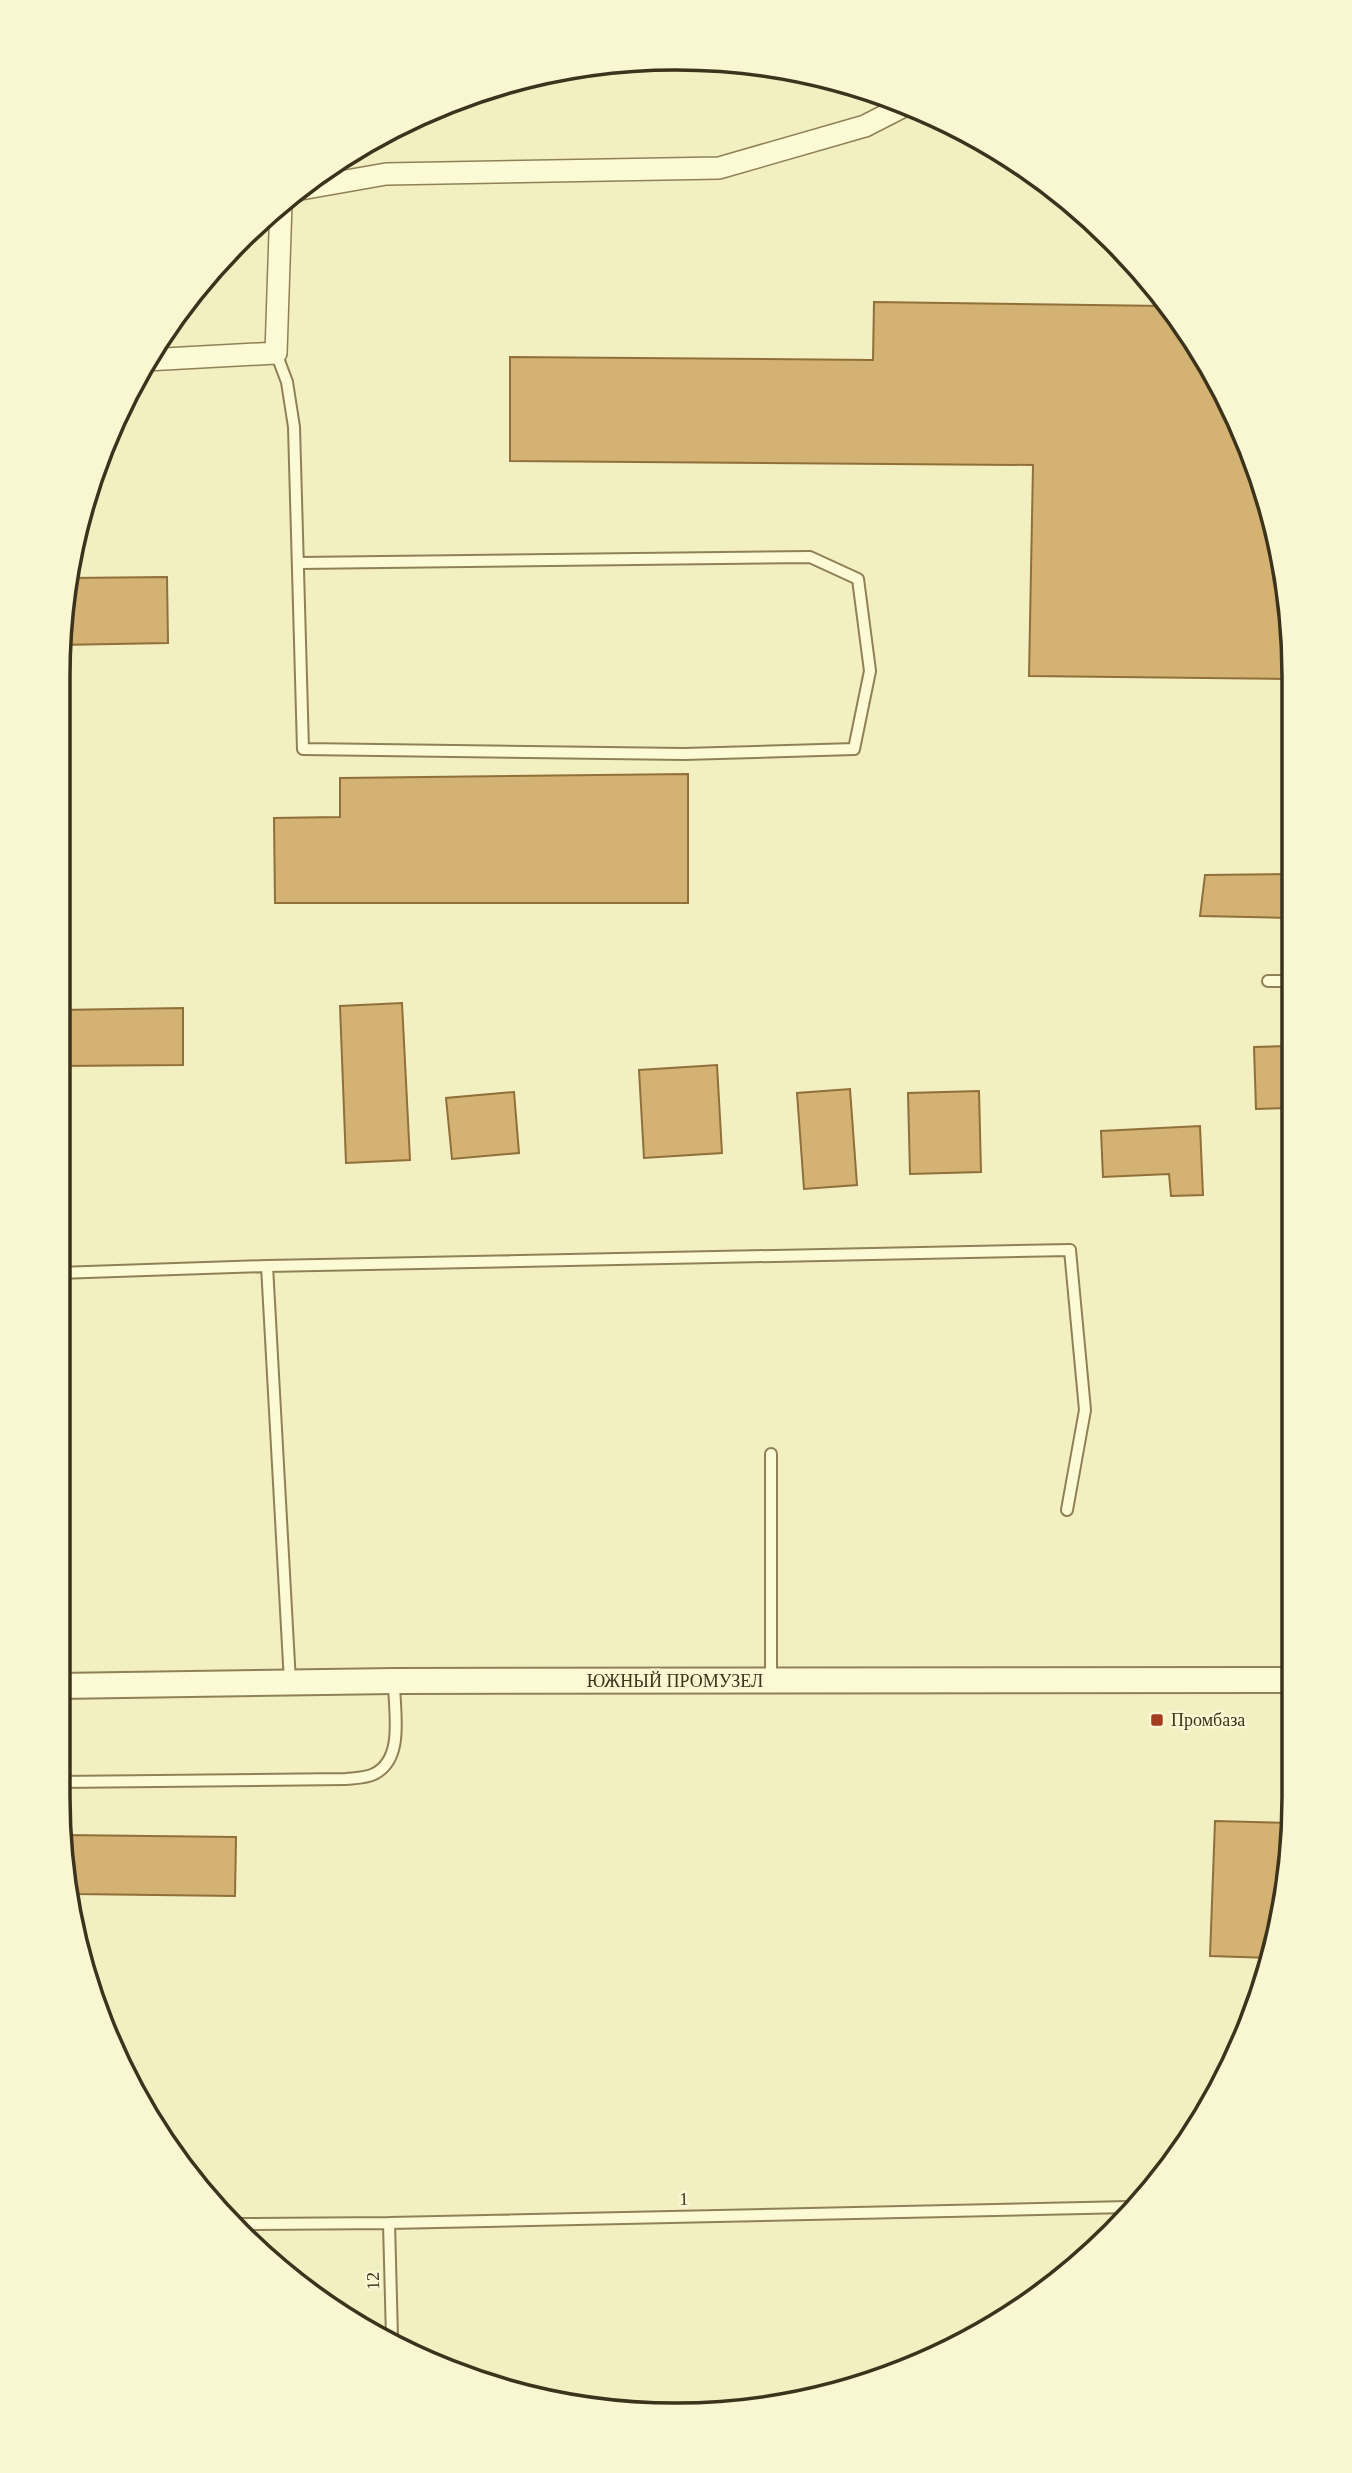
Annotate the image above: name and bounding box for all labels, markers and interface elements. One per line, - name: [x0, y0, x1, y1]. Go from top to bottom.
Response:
- street label: ЮЖНЫЙ ПРОМУЗЕЛ: [587, 1671, 763, 1691]
- place label: Промбаза: [1171, 1710, 1245, 1730]
- marker: Промбаза: [1149, 1712, 1165, 1728]
- street label: 1: [679, 2189, 689, 2209]
- street label: 12: [363, 2272, 383, 2290]

